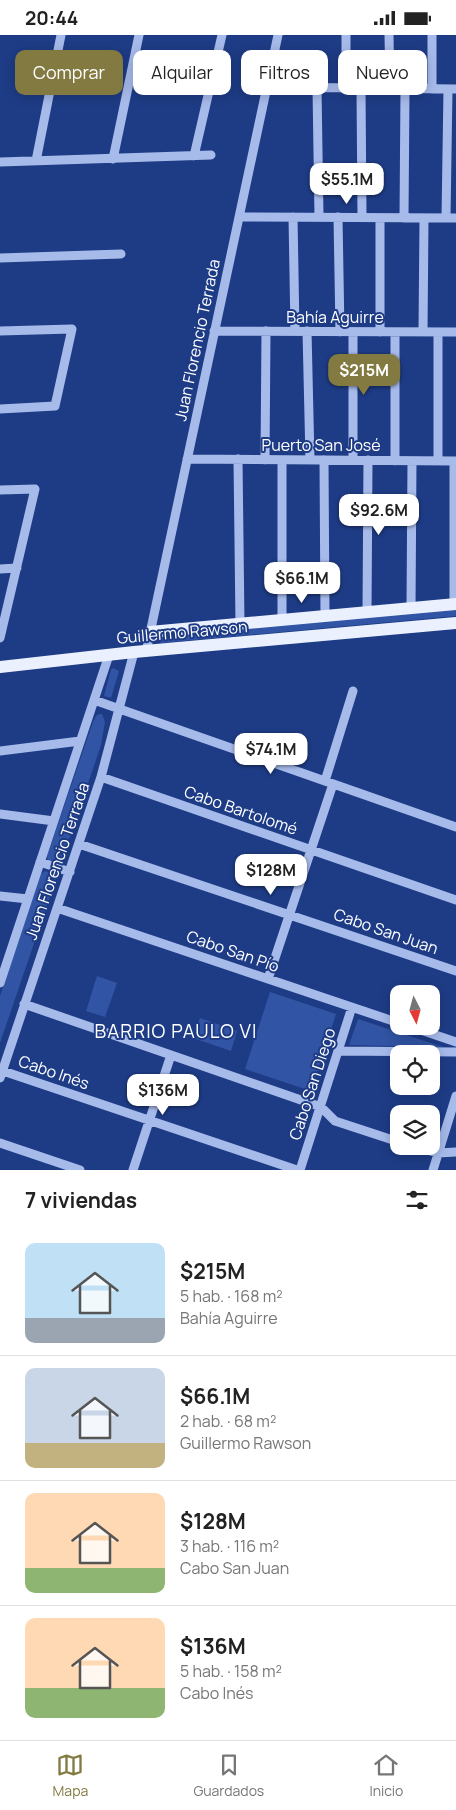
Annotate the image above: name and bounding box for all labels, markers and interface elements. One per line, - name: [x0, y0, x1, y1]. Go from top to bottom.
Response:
- text: 20:44: [25, 5, 78, 31]
- chip: Comprar: [15, 50, 123, 95]
- chip: Alquilar: [133, 50, 231, 95]
- chip: Filtros: [241, 50, 328, 95]
- chip: Nuevo: [338, 50, 427, 95]
- pin: $55.1M: [306, 163, 388, 205]
- text: $55.1M: [321, 168, 373, 190]
- street label: Juan Florencio Terrada: [169, 257, 225, 423]
- street label: Bahía Aguirre: [286, 306, 384, 328]
- pin: $215M: [329, 353, 399, 396]
- text: $215M: [339, 359, 389, 381]
- street label: Puerto San José: [261, 434, 381, 456]
- pin: $92.6M: [338, 493, 420, 536]
- text: $92.6M: [350, 499, 408, 521]
- pin: $66.1M: [261, 561, 343, 604]
- text: $66.1M: [275, 567, 329, 589]
- street label: Guillermo Rawson: [116, 615, 248, 649]
- pin: $74.1M: [230, 733, 312, 775]
- text: $74.1M: [246, 738, 296, 760]
- street label: Juan Florencio Terrada: [20, 779, 94, 943]
- street label: Cabo Bartolomé: [181, 780, 301, 840]
- pin: $128M: [236, 853, 306, 896]
- text: $128M: [246, 859, 296, 881]
- street label: Cabo San Juan: [331, 903, 441, 959]
- street label: Cabo San Pío: [184, 925, 282, 977]
- north arrow: [390, 985, 440, 1035]
- map controls: [390, 985, 440, 1155]
- district label: BARRIO PAULO VI: [95, 1018, 257, 1044]
- street label: Cabo San Diego: [284, 1025, 340, 1143]
- button: locate: [390, 1045, 440, 1095]
- street label: Cabo Inés: [16, 1050, 92, 1094]
- pin: $136M: [128, 1073, 198, 1116]
- text: $136M: [138, 1079, 188, 1101]
- button: layers: [390, 1105, 440, 1155]
- text: 7 viviendas: [25, 1186, 137, 1214]
- icon: filters: [403, 1186, 431, 1214]
- text: $215M: [180, 1257, 245, 1285]
- icon: home: [65, 1263, 125, 1323]
- text: 5 hab. · 168 m²: [180, 1285, 283, 1307]
- text: Bahía Aguirre: [180, 1307, 278, 1329]
- text: $66.1M: [180, 1382, 250, 1410]
- icon: home: [65, 1388, 125, 1448]
- text: 2 hab. · 68 m²: [180, 1410, 276, 1432]
- text: Guillermo Rawson: [180, 1432, 311, 1454]
- text: $128M: [180, 1507, 246, 1535]
- icon: home: [65, 1513, 125, 1573]
- text: 3 hab. · 116 m²: [180, 1535, 279, 1557]
- text: Cabo San Juan: [180, 1557, 289, 1579]
- text: $136M: [180, 1632, 246, 1660]
- icon: home: [65, 1638, 125, 1698]
- text: 5 hab. · 158 m²: [180, 1660, 282, 1682]
- text: Cabo Inés: [180, 1682, 253, 1704]
- tab: Mapa: [53, 1751, 88, 1800]
- tab: Guardados: [193, 1751, 264, 1800]
- tab: Inicio: [369, 1751, 403, 1800]

